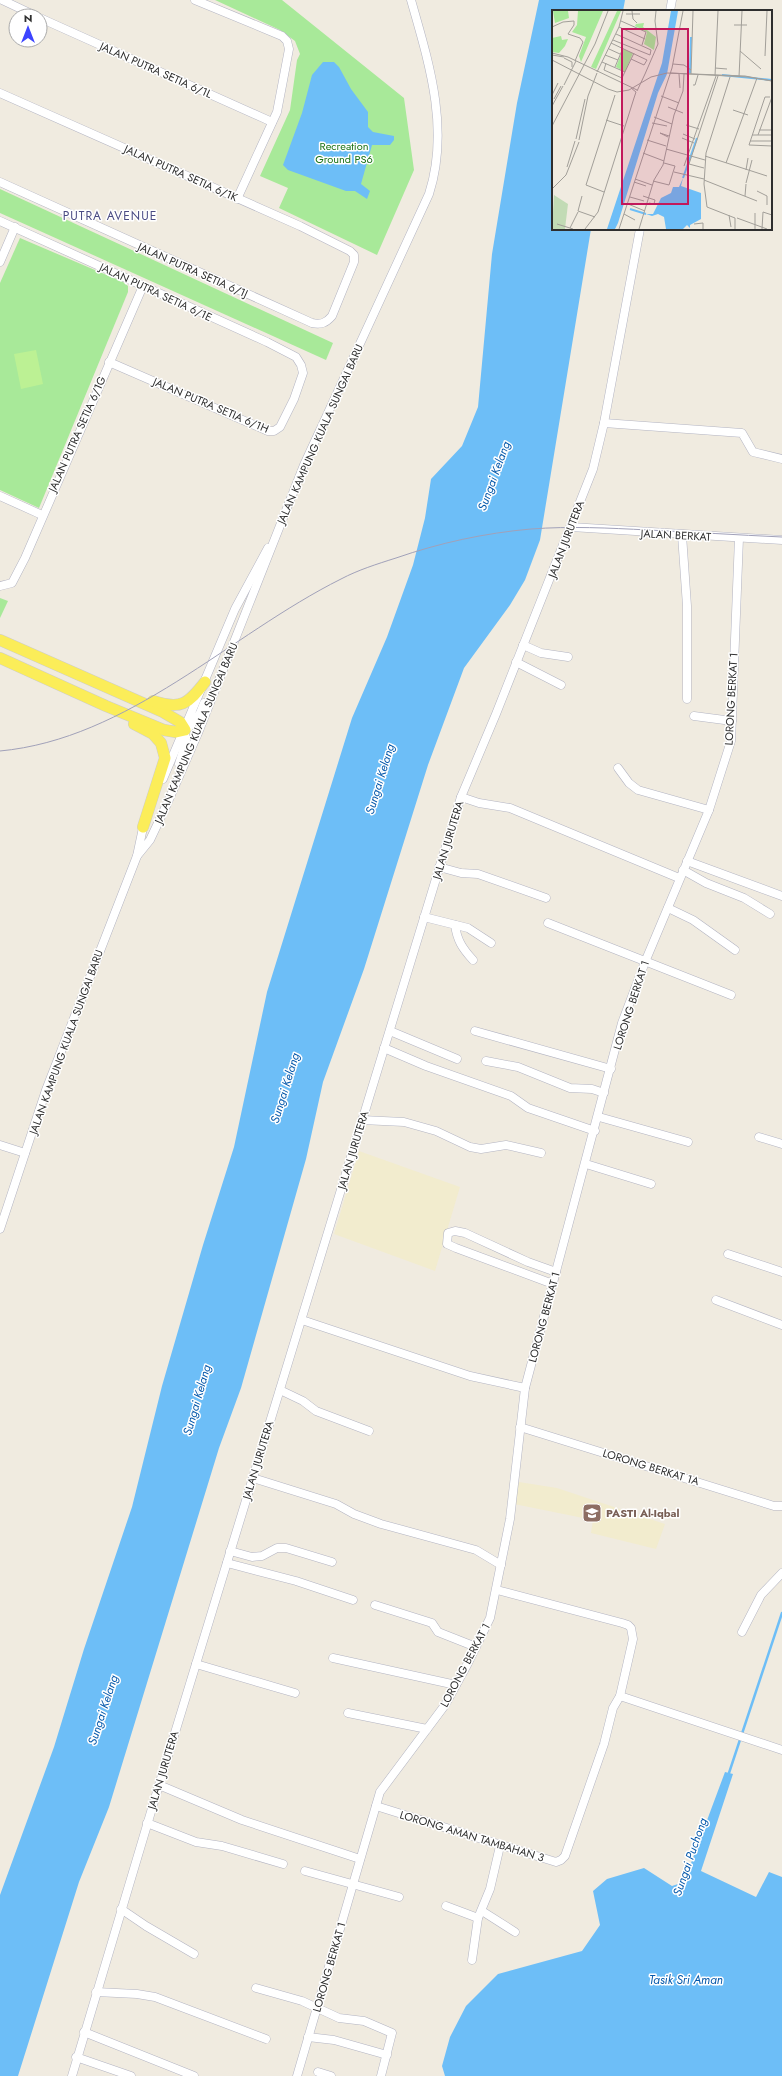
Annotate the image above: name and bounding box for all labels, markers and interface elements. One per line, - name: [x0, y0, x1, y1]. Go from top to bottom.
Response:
- north arrow: [8, 8, 48, 48]
- text: N: [24, 10, 32, 26]
- inset map: [552, 10, 772, 230]
- street label: JALAN PUTRA SETIA 6/1L: [95, 37, 215, 102]
- park label: Recreation Ground PS6: [315, 138, 373, 167]
- street label: JALAN PUTRA SETIA 6/1K: [120, 140, 241, 206]
- district label: PUTRA AVENUE: [63, 207, 157, 225]
- street label: JALAN PUTRA SETIA 6/1J: [134, 238, 251, 302]
- street label: JALAN PUTRA SETIA 6/1E: [95, 258, 215, 325]
- street label: JALAN KAMPUNG KUALA SUNGAI BARU: [272, 341, 367, 528]
- street label: JALAN PUTRA SETIA 6/1G: [43, 373, 110, 496]
- street label: JALAN PUTRA SETIA 6/1H: [149, 373, 271, 437]
- water label: Sungai Kelang: [473, 438, 515, 513]
- street label: JALAN JURUTERA: [543, 497, 588, 582]
- street label: JALAN BERKAT: [638, 525, 712, 545]
- street label: JALAN KAMPUNG KUALA SUNGAI BARU: [150, 640, 242, 828]
- street label: LORONG BERKAT 1: [721, 652, 741, 746]
- water label: Sungai Kelang: [361, 741, 399, 816]
- street label: JALAN JURUTERA: [428, 798, 468, 883]
- street label: JALAN KAMPUNG KUALA SUNGAI BARU: [24, 947, 107, 1138]
- street label: LORONG BERKAT 1: [609, 958, 653, 1052]
- water label: Sungai Kelang: [266, 1050, 304, 1125]
- street label: JALAN JURUTERA: [333, 1108, 373, 1193]
- street label: LORONG BERKAT 1: [524, 1270, 564, 1364]
- water label: Sungai Kelang: [178, 1362, 216, 1437]
- street label: JALAN JURUTERA: [238, 1418, 278, 1503]
- street label: LORONG BERKAT 1A: [601, 1445, 702, 1490]
- school or university icon: PASTI Al-Iqbal: [581, 1502, 603, 1524]
- place label: PASTI Al-Iqbal: [606, 1505, 680, 1521]
- street label: LORONG BERKAT 1: [436, 1620, 494, 1710]
- water label: Sungai Kelang: [83, 1672, 123, 1747]
- street label: JALAN JURUTERA: [143, 1728, 183, 1813]
- street label: LORONG AMAN TAMBAHAN 3: [398, 1806, 546, 1866]
- water label: Sungai Puchong: [668, 1815, 712, 1898]
- street label: LORONG BERKAT 1: [309, 1920, 349, 2014]
- water label: Tasik Sri Aman: [649, 1971, 723, 1989]

